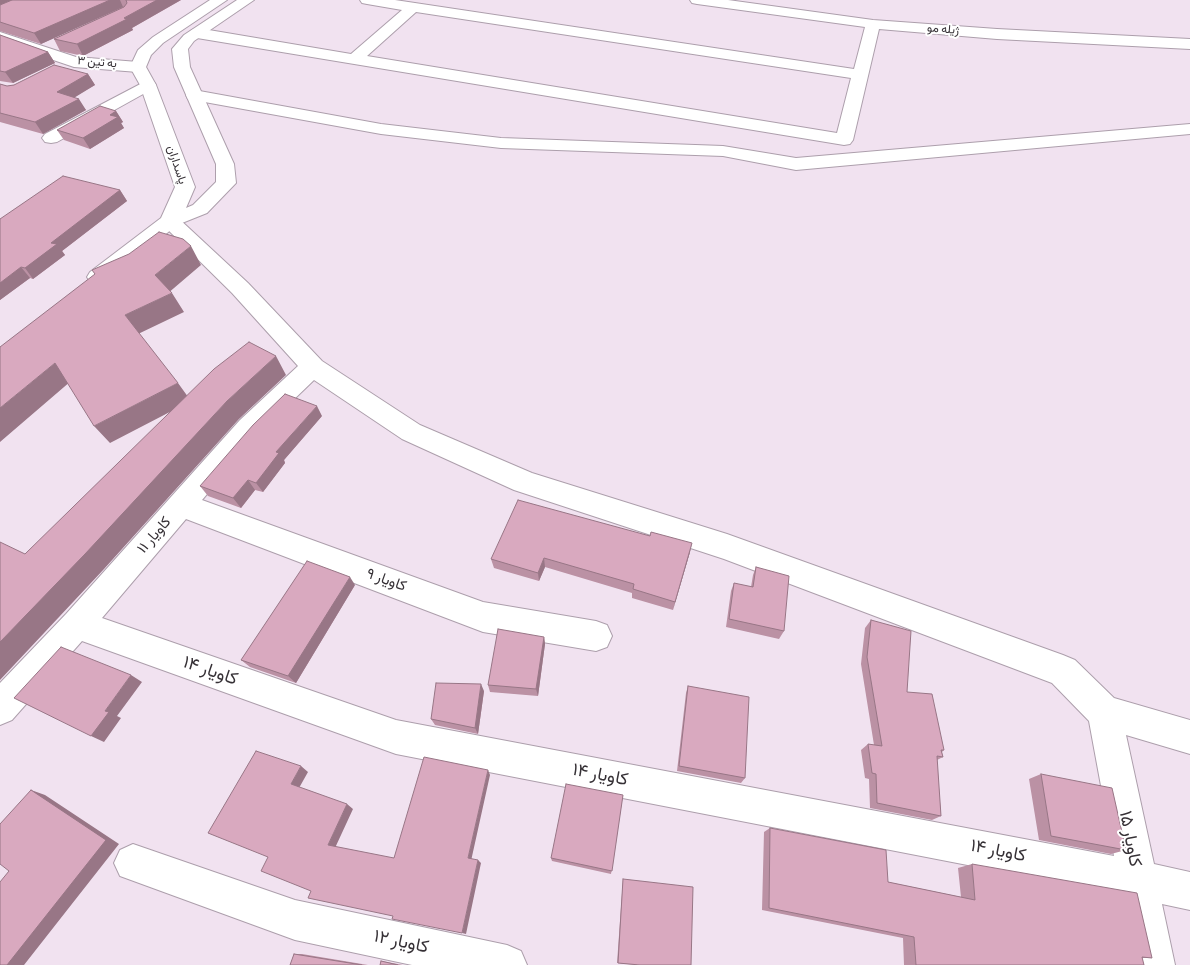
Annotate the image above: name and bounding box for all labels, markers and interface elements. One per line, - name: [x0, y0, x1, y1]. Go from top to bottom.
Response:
- street label: ژیله مو: [926, 21, 960, 39]
- street label: به تین ۳: [77, 54, 117, 72]
- street label: پاسداران: [163, 144, 189, 186]
- street label: کاویار ۱۱: [134, 514, 176, 558]
- street label: کاویار ۹: [364, 565, 408, 597]
- street label: کاویار ۱۴: [180, 653, 240, 691]
- street label: کاویار ۱۴: [570, 760, 630, 792]
- street label: کاویار ۱۵: [1113, 809, 1145, 869]
- street label: کاویار ۱۴: [968, 836, 1028, 868]
- street label: کاویار ۱۲: [372, 927, 430, 959]

